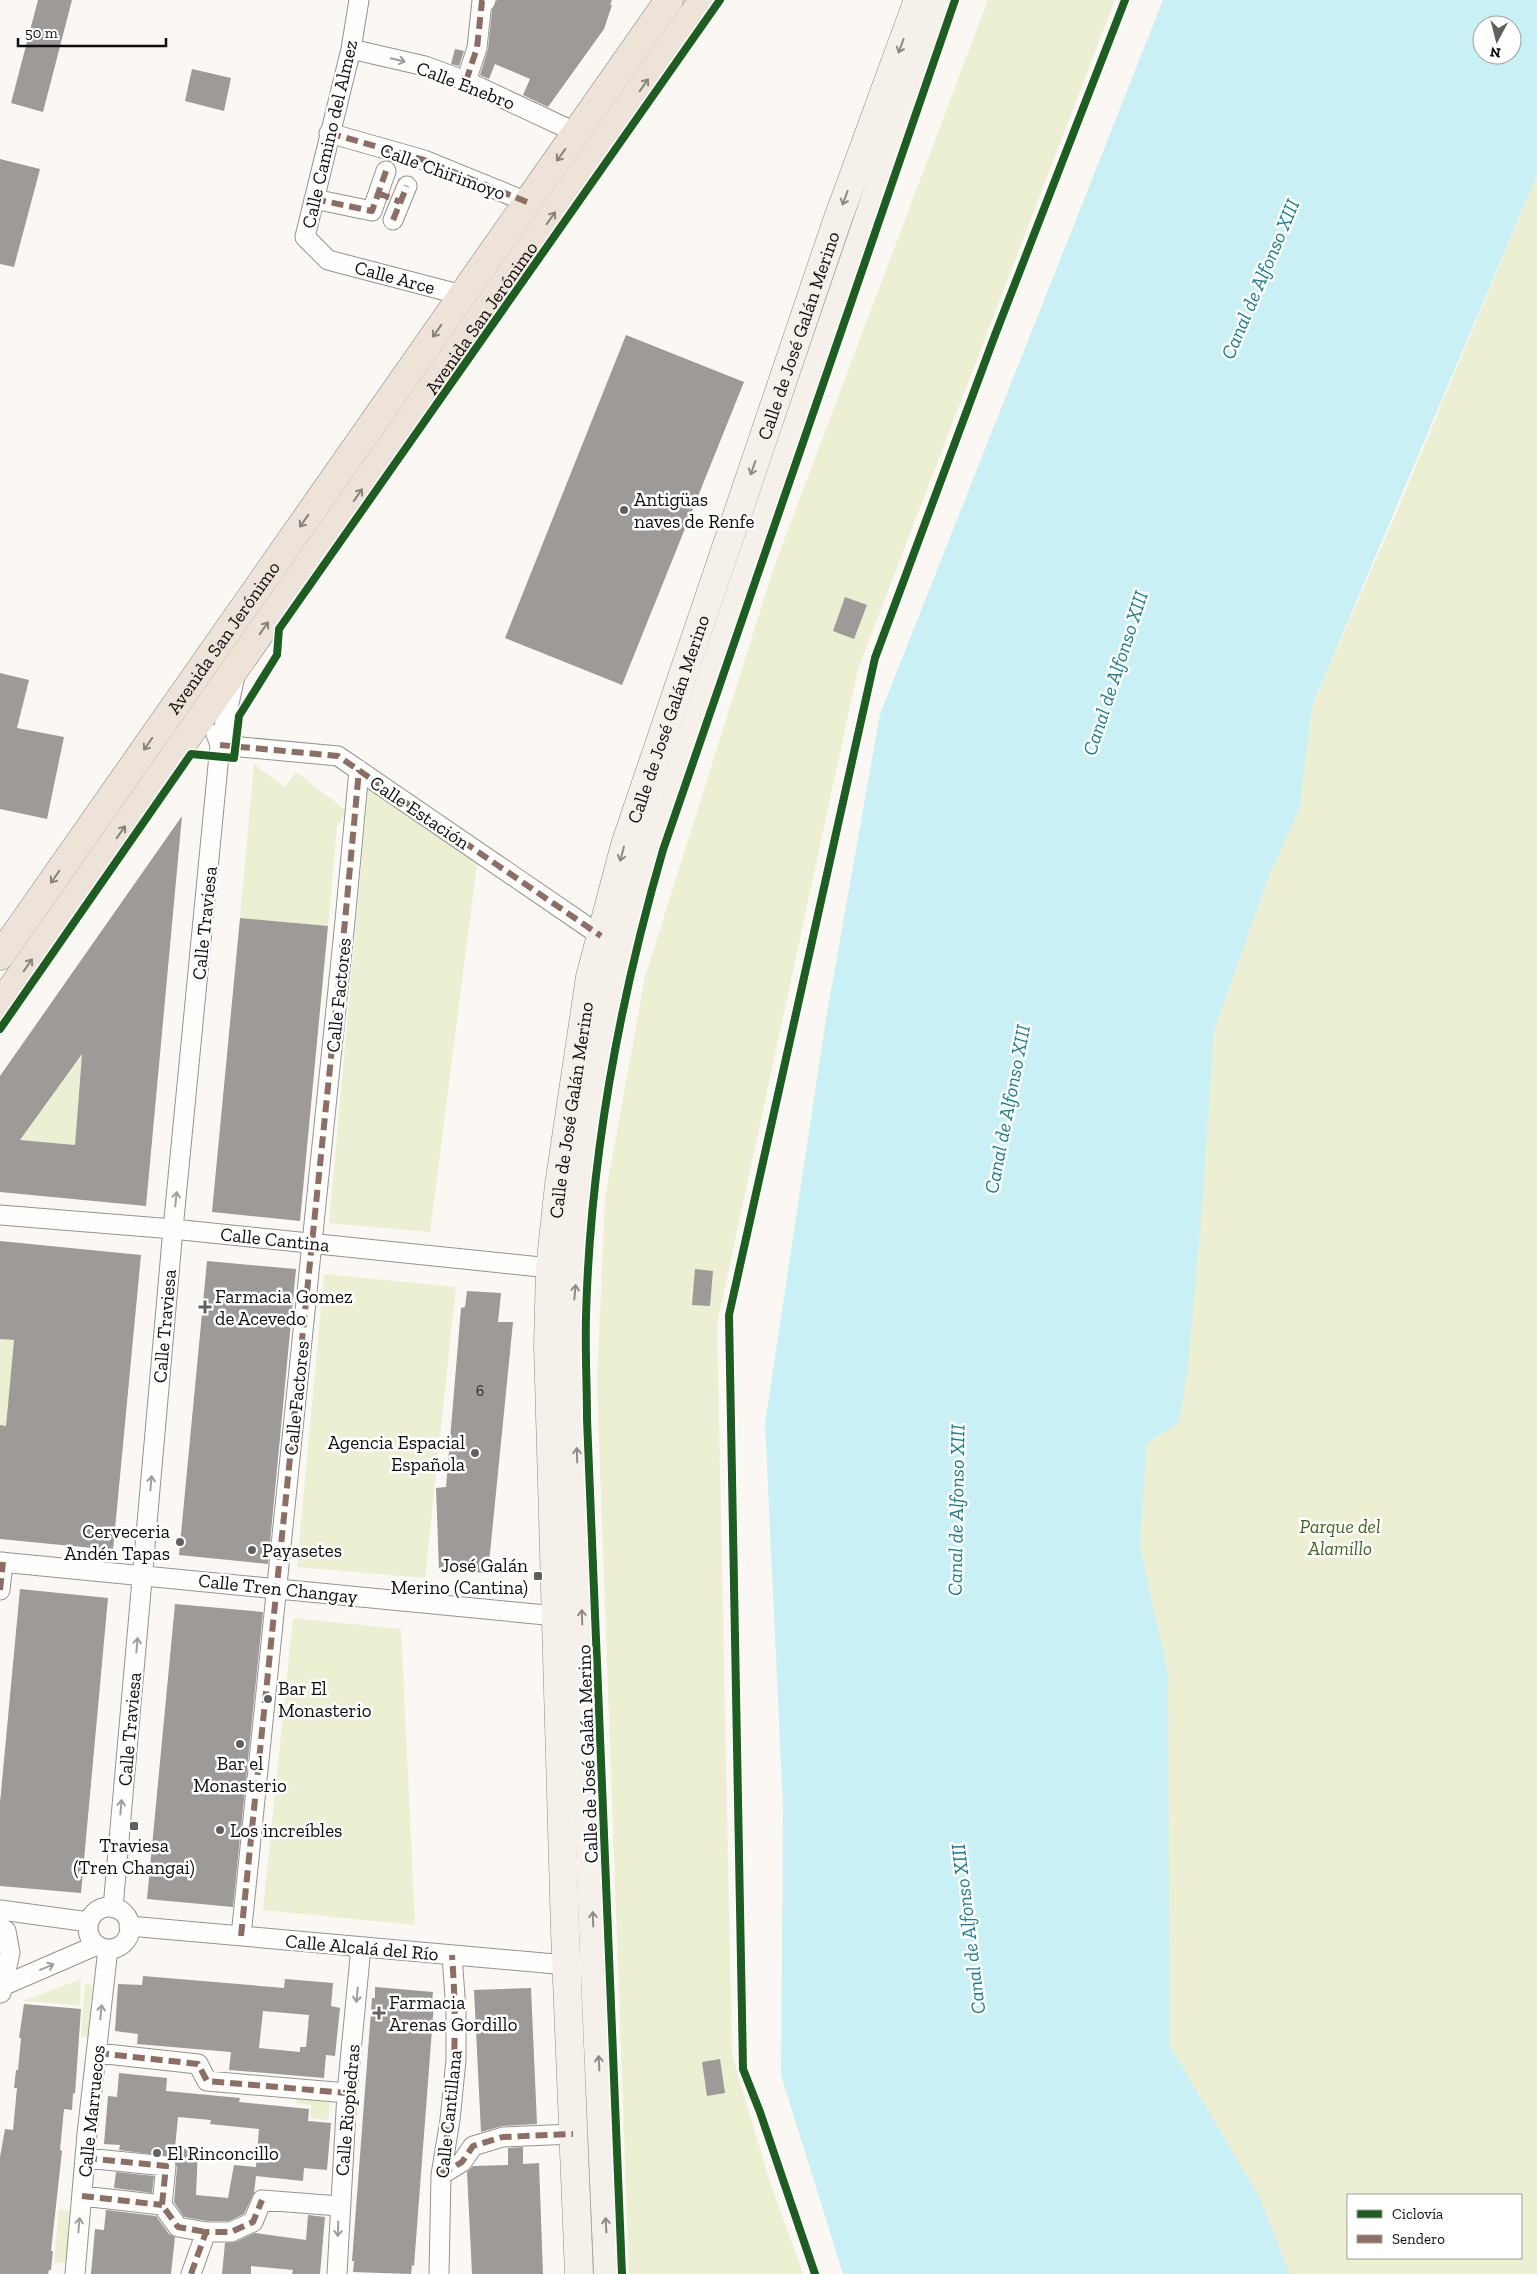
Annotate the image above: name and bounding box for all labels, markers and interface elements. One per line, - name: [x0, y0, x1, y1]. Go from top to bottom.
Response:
- scale bar: [18, 15, 165, 47]
- north arrow: [1472, 15, 1522, 65]
- text: 50 m: [25, 24, 58, 42]
- street label: Calle Camino del Almez: [297, 38, 362, 231]
- one-way arrow: [896, 38, 905, 53]
- text: N: [1489, 43, 1502, 61]
- one-way arrow: [390, 56, 406, 65]
- street label: Calle Enebro: [413, 56, 519, 115]
- one-way arrow: [639, 78, 649, 92]
- street label: Calle Chirimoyo: [377, 138, 509, 205]
- one-way arrow: [556, 148, 566, 162]
- one-way arrow: [840, 190, 849, 206]
- water label: Canal de Alfonso XIII: [1215, 195, 1305, 363]
- one-way arrow: [546, 211, 556, 225]
- street label: Calle de José Galán Merino: [752, 228, 845, 443]
- street label: Avenida San Jerónimo: [420, 237, 543, 399]
- street label: Calle Arce: [352, 256, 438, 299]
- one-way arrow: [432, 324, 442, 338]
- one-way arrow: [748, 460, 757, 475]
- place label: Antigüas naves de Renfe: [634, 488, 754, 533]
- one-way arrow: [352, 489, 363, 502]
- marker: Antigüas naves de Renfe: [618, 504, 630, 516]
- one-way arrow: [299, 514, 309, 528]
- street label: Avenida San Jerónimo: [162, 556, 285, 718]
- water label: Canal de Alfonso XIII: [1077, 587, 1153, 758]
- street label: Calle de José Galán Merino: [622, 612, 714, 826]
- one-way arrow: [259, 621, 269, 635]
- one-way arrow: [143, 737, 153, 751]
- street label: Calle Estación: [366, 771, 474, 854]
- one-way arrow: [116, 825, 126, 839]
- one-way arrow: [617, 846, 627, 862]
- street label: Calle Traviesa: [187, 865, 222, 981]
- one-way arrow: [50, 870, 60, 884]
- street label: Calle Factores: [321, 937, 356, 1054]
- one-way arrow: [23, 958, 33, 972]
- street label: Calle de José Galán Merino: [544, 1000, 598, 1220]
- water label: Canal de Alfonso XIII: [979, 1022, 1035, 1196]
- one-way arrow: [171, 1192, 181, 1208]
- street label: Calle Cantina: [219, 1222, 331, 1257]
- street label: Calle Traviesa: [148, 1268, 181, 1384]
- one-way arrow: [570, 1284, 580, 1300]
- place label: Farmacia Gomez de Acevedo: [215, 1285, 353, 1330]
- marker: Farmacia Gomez de Acevedo: [199, 1301, 211, 1313]
- street label: Calle Factores: [279, 1340, 314, 1457]
- house number: 6: [476, 1381, 484, 1400]
- water label: Canal de Alfonso XIII: [943, 1423, 970, 1596]
- place label: Agencia Espacial Española: [328, 1431, 465, 1476]
- marker: Agencia Espacial Española: [469, 1447, 481, 1459]
- one-way arrow: [572, 1447, 581, 1463]
- one-way arrow: [146, 1476, 156, 1492]
- park label: Parque del Alamillo: [1300, 1515, 1380, 1560]
- place label: Cerveceria Andén Tapas: [64, 1520, 170, 1565]
- marker: Cerveceria Andén Tapas: [174, 1536, 186, 1548]
- place label: Payasetes: [262, 1539, 342, 1562]
- marker: Payasetes: [246, 1544, 258, 1556]
- place label: José Galán Merino (Cantina): [391, 1554, 528, 1599]
- street label: Calle Tren Changay: [197, 1569, 359, 1608]
- marker: José Galán Merino (Cantina): [532, 1570, 544, 1582]
- one-way arrow: [577, 1609, 587, 1626]
- one-way arrow: [132, 1637, 141, 1653]
- street label: Calle de José Galán Merino: [572, 1644, 603, 1864]
- street label: Calle Traviesa: [113, 1671, 146, 1787]
- place label: Bar El Monasterio: [278, 1677, 372, 1722]
- marker: Bar El Monasterio: [262, 1693, 274, 1705]
- marker: Bar el Monasterio: [234, 1738, 246, 1750]
- place label: Bar el Monasterio: [193, 1752, 287, 1797]
- one-way arrow: [116, 1799, 126, 1815]
- place label: Los increíbles: [230, 1819, 342, 1842]
- marker: Traviesa (Tren Changai): [128, 1820, 140, 1832]
- marker: Los increíbles: [214, 1824, 226, 1836]
- place label: Traviesa (Tren Changai): [73, 1834, 195, 1879]
- water label: Canal de Alfonso XIII: [946, 1842, 990, 2016]
- one-way arrow: [588, 1911, 597, 1927]
- street label: Calle Alcalá del Río: [284, 1929, 440, 1966]
- one-way arrow: [39, 1961, 54, 1971]
- one-way arrow: [352, 1987, 362, 2003]
- place label: Farmacia Arenas Gordillo: [389, 1991, 518, 2036]
- one-way arrow: [96, 2004, 106, 2020]
- marker: Farmacia Arenas Gordillo: [373, 2007, 385, 2019]
- street label: Calle Riopiedras: [330, 2043, 365, 2177]
- street label: Calle Marruecos: [73, 2044, 110, 2178]
- street label: Calle Cantillana: [430, 2049, 467, 2179]
- one-way arrow: [594, 2055, 603, 2071]
- place label: El Rinconcillo: [167, 2142, 279, 2165]
- marker: El Rinconcillo: [151, 2147, 163, 2159]
- legend: [1347, 2194, 1522, 2259]
- text: Ciclovía: [1392, 2205, 1443, 2223]
- one-way arrow: [75, 2218, 84, 2234]
- one-way arrow: [601, 2218, 611, 2234]
- one-way arrow: [334, 2221, 343, 2237]
- text: Sendero: [1392, 2230, 1445, 2248]

